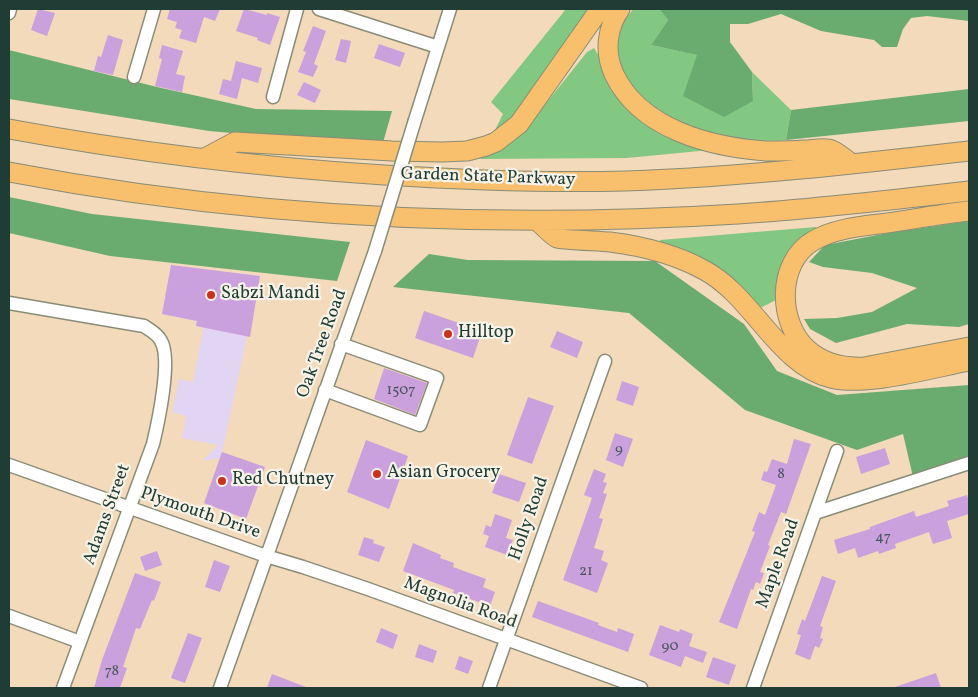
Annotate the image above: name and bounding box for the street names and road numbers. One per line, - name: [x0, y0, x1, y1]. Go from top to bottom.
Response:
- street label: Garden State Parkway: [400, 164, 576, 192]
- street label: Oak Tree Road: [293, 287, 353, 401]
- street label: Adams Street: [80, 462, 136, 568]
- street label: Holly Road: [506, 474, 554, 564]
- street label: Plymouth Drive: [137, 483, 263, 545]
- street label: Maple Road: [753, 516, 805, 612]
- street label: Magnolia Road: [400, 573, 520, 635]

